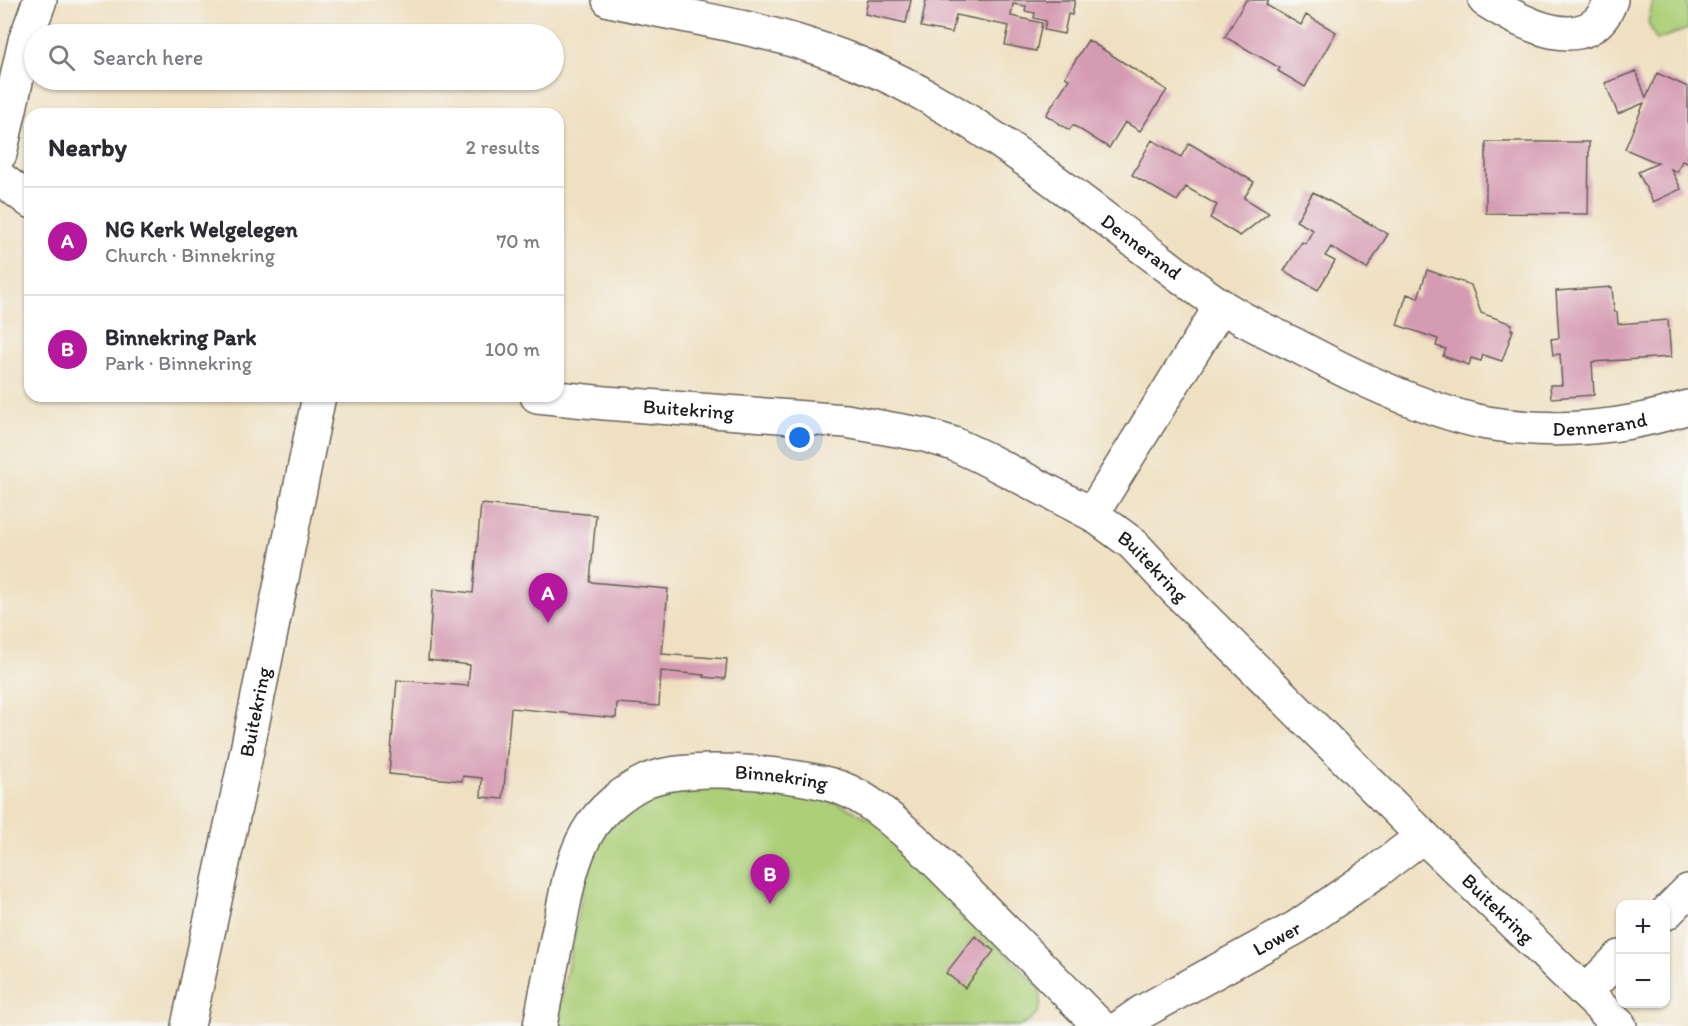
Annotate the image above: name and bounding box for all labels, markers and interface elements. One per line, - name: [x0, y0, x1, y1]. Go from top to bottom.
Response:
- search box: [24, 24, 564, 90]
- icon: search: [45, 41, 78, 74]
- text: Search here: [93, 44, 203, 71]
- text: Nearby: [48, 131, 127, 163]
- text: 2 results: [466, 135, 540, 159]
- street label: Dennerand: [1097, 208, 1187, 285]
- text: NG Kerk Welgelegen: [105, 216, 298, 243]
- text: A: [61, 229, 74, 253]
- text: 70 m: [496, 229, 540, 253]
- text: Church · Binnekring: [105, 243, 275, 267]
- text: Binnekring Park: [105, 324, 256, 351]
- text: B: [61, 337, 74, 361]
- text: 100 m: [485, 337, 540, 361]
- text: Park · Binnekring: [105, 351, 252, 375]
- street label: Buitekring: [642, 394, 736, 425]
- street label: Dennerand: [1552, 407, 1649, 441]
- your location: [785, 423, 814, 452]
- street label: Buitekring: [1113, 525, 1194, 608]
- pin: A: [528, 574, 568, 623]
- street label: Buitekring: [234, 664, 276, 759]
- street label: Binnekring: [734, 759, 831, 796]
- pin: B: [750, 854, 790, 904]
- street label: Buitekring: [1457, 868, 1540, 949]
- map controls: [1616, 900, 1670, 1008]
- button: +: [1616, 900, 1670, 954]
- street label: Lower: [1249, 915, 1305, 961]
- button: −: [1616, 954, 1670, 1008]

